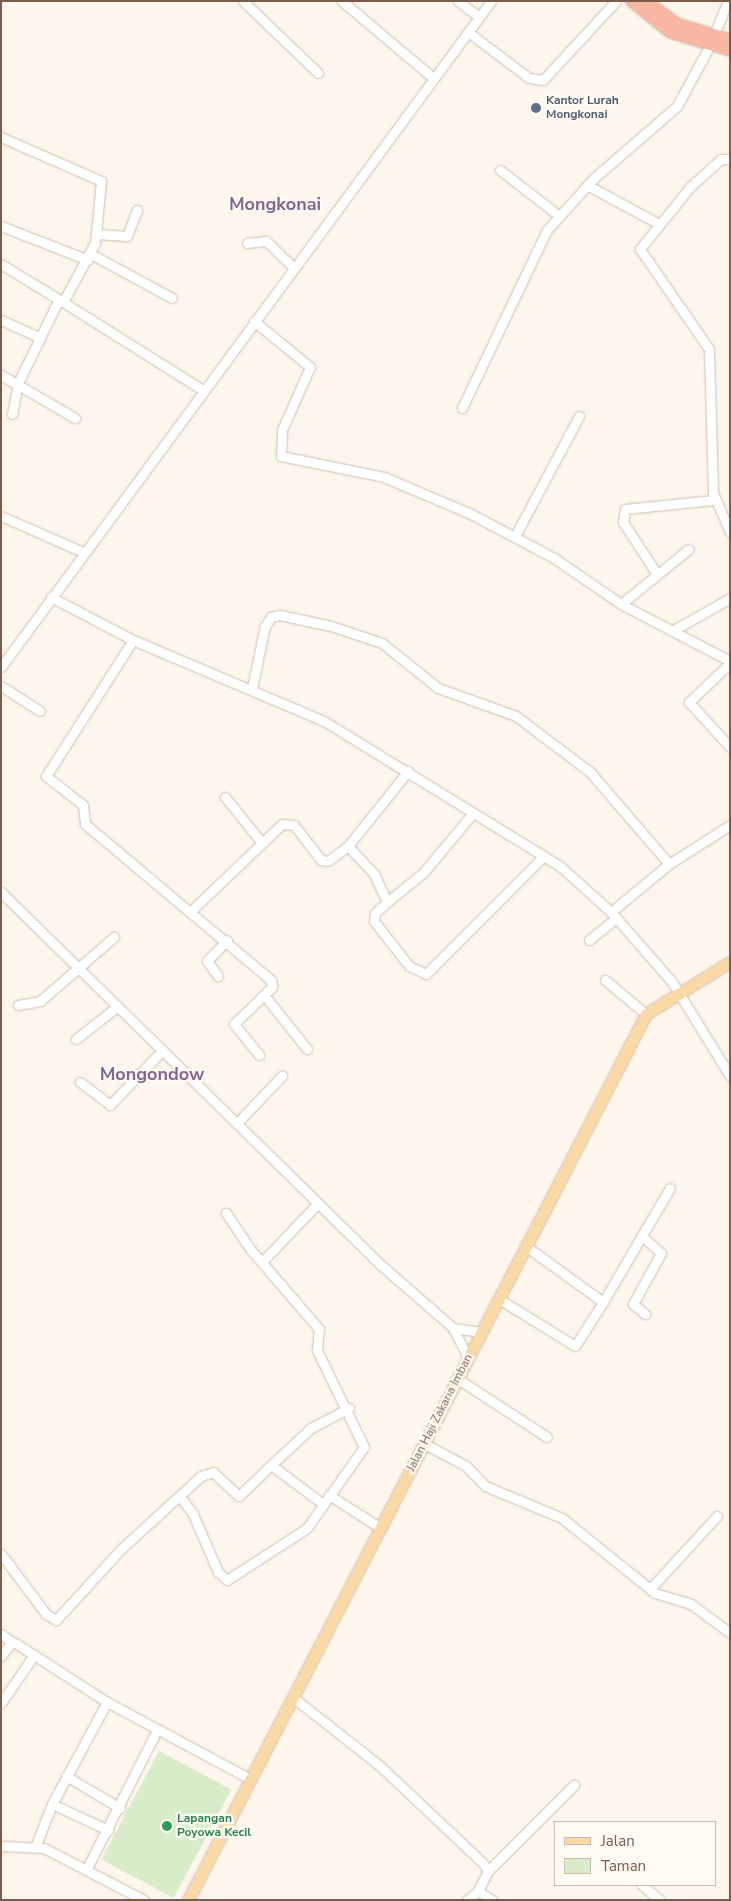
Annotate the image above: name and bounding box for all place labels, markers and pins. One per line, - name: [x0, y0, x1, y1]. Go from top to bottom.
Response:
- place label: Kantor Lurah Mongkonai: [546, 94, 619, 122]
- marker: Kantor Lurah Mongkonai: [530, 102, 542, 114]
- place label: Lapangan Poyowa Kecil: [177, 1812, 251, 1840]
- marker: Lapangan Poyowa Kecil: [161, 1820, 173, 1832]

